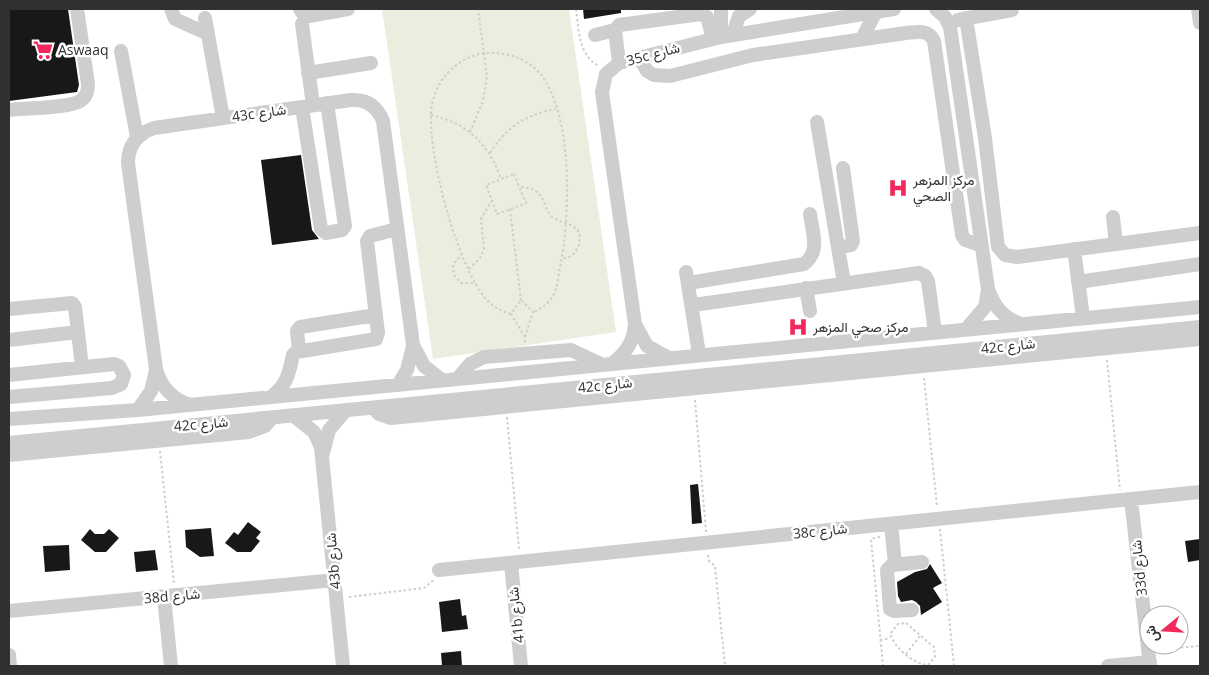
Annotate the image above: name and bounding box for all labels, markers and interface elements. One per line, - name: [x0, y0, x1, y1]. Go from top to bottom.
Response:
- street label: 35c شارع: [624, 37, 682, 72]
- supermarket icon: Aswaaq: [32, 39, 54, 61]
- place label: Aswaaq: [58, 40, 109, 59]
- street label: 43c شارع: [231, 99, 288, 128]
- place label: مركز المزهر الصحي: [912, 170, 975, 208]
- hospital icon: مركز المزهر الصحي: [887, 177, 909, 199]
- hospital icon: مركز صحي المزهر: [787, 316, 809, 338]
- place label: مركز صحي المزهر: [812, 317, 909, 339]
- street label: 42c شارع: [980, 333, 1036, 360]
- street label: 42c شارع: [577, 372, 633, 399]
- street label: 42c شارع: [173, 412, 229, 437]
- street label: 38c شارع: [792, 518, 848, 545]
- street label: 43b شارع: [321, 532, 346, 590]
- street label: 33d شارع: [1126, 539, 1153, 597]
- street label: 38d شارع: [143, 584, 201, 609]
- street label: 41b شارع: [503, 586, 530, 644]
- north arrow: [1139, 605, 1189, 655]
- text: ش: [1139, 623, 1163, 645]

